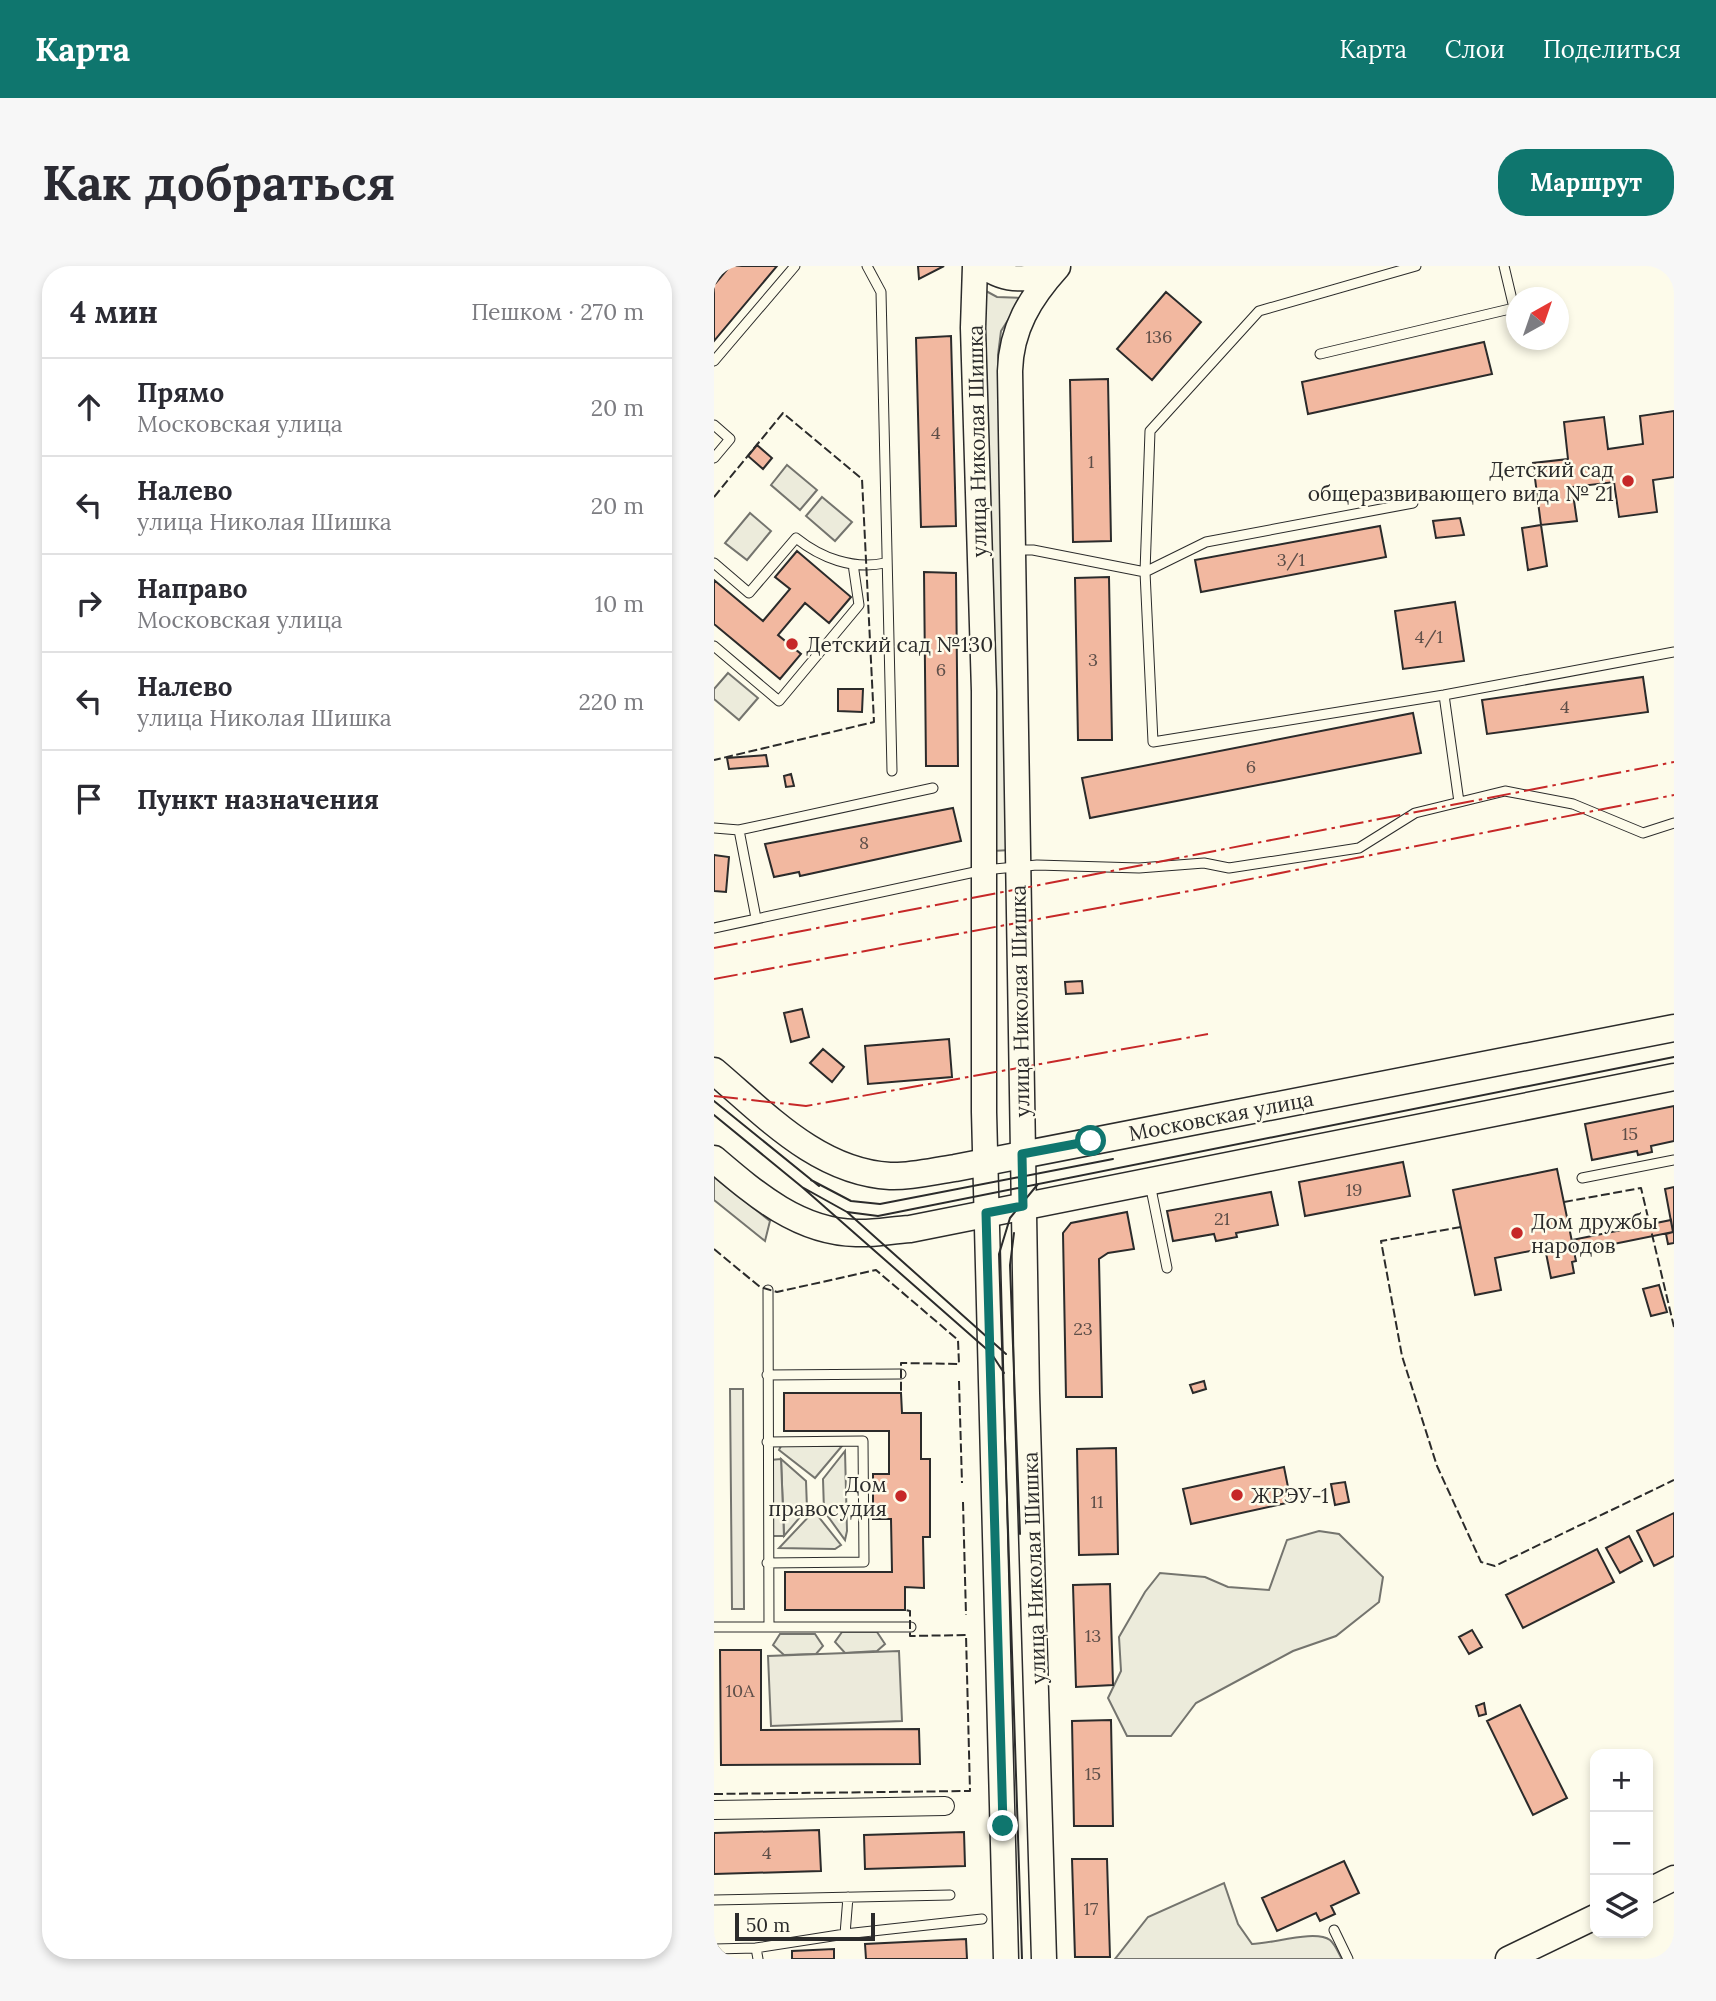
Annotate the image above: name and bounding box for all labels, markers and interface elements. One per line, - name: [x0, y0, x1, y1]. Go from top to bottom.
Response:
- text: Карта: [35, 28, 130, 70]
- text: Карта: [1339, 34, 1407, 65]
- text: Слои: [1445, 34, 1505, 65]
- text: Поделиться: [1543, 34, 1681, 65]
- button: Маршрут: [1498, 149, 1674, 216]
- text: Как добраться: [42, 151, 396, 213]
- north arrow: [1506, 287, 1569, 350]
- text: 4 мин: [70, 293, 158, 331]
- text: Пешком · 270 m: [471, 297, 644, 326]
- street label: улица Николая Шишка: [961, 324, 993, 558]
- house number: 136: [1146, 325, 1172, 348]
- text: Прямо: [137, 376, 224, 409]
- icon: ahead: [70, 388, 108, 426]
- text: 20 m: [591, 393, 644, 422]
- text: Московская улица: [137, 409, 343, 438]
- house number: 4: [931, 421, 941, 444]
- house number: 1: [1088, 450, 1094, 473]
- place label: Детский сад общеразвивающего вида № 21: [1308, 456, 1614, 507]
- marker: Детский сад общеразвивающего вида № 21: [1620, 473, 1636, 489]
- text: Налево: [137, 474, 233, 507]
- icon: left: [70, 486, 108, 524]
- text: 20 m: [591, 491, 644, 520]
- text: улица Николая Шишка: [137, 507, 392, 536]
- house number: 3/1: [1277, 548, 1305, 571]
- text: Направо: [137, 572, 248, 605]
- icon: right: [70, 584, 108, 622]
- text: 10 m: [595, 589, 644, 618]
- text: Московская улица: [137, 605, 343, 634]
- house number: 4/1: [1415, 625, 1443, 648]
- place label: Детский сад №130: [806, 631, 993, 658]
- marker: Детский сад №130: [784, 636, 800, 652]
- house number: 3: [1088, 648, 1098, 671]
- house number: 6: [936, 658, 946, 681]
- text: Налево: [137, 670, 233, 703]
- icon: left: [70, 682, 108, 720]
- text: 220 m: [578, 687, 644, 716]
- house number: 4: [1560, 695, 1570, 718]
- text: улица Николая Шишка: [137, 703, 392, 732]
- house number: 6: [1246, 755, 1256, 778]
- icon: arrive: [70, 780, 108, 818]
- text: Пункт назначения: [137, 783, 379, 816]
- house number: 8: [859, 831, 869, 854]
- street label: улица Николая Шишка: [1004, 884, 1036, 1118]
- street label: Московская улица: [1126, 1085, 1316, 1147]
- house number: 15: [1622, 1122, 1638, 1145]
- route start: [1075, 1125, 1106, 1156]
- house number: 19: [1346, 1178, 1362, 1201]
- house number: 21: [1214, 1207, 1230, 1230]
- place label: Дом дружбы народов: [1531, 1208, 1658, 1259]
- marker: Дом дружбы народов: [1509, 1225, 1525, 1241]
- house number: 23: [1073, 1317, 1093, 1340]
- street label: улица Николая Шишка: [1016, 1451, 1052, 1685]
- place label: Дом правосудия: [768, 1471, 887, 1522]
- place label: ЖРЭУ-1: [1251, 1482, 1329, 1509]
- marker: ЖРЭУ-1: [1229, 1487, 1245, 1503]
- marker: Дом правосудия: [893, 1488, 909, 1504]
- house number: 11: [1090, 1490, 1104, 1513]
- house number: 13: [1085, 1624, 1101, 1647]
- house number: 10А: [726, 1679, 755, 1702]
- map controls: [1590, 1749, 1653, 1938]
- button: +: [1590, 1749, 1653, 1812]
- house number: 15: [1085, 1762, 1101, 1785]
- route end: [987, 1810, 1018, 1841]
- button: −: [1590, 1812, 1653, 1875]
- house number: 4: [762, 1841, 772, 1864]
- button: layers: [1590, 1875, 1653, 1938]
- house number: 17: [1084, 1897, 1098, 1920]
- scale bar: [735, 1910, 875, 1942]
- text: 50 m: [746, 1913, 790, 1937]

